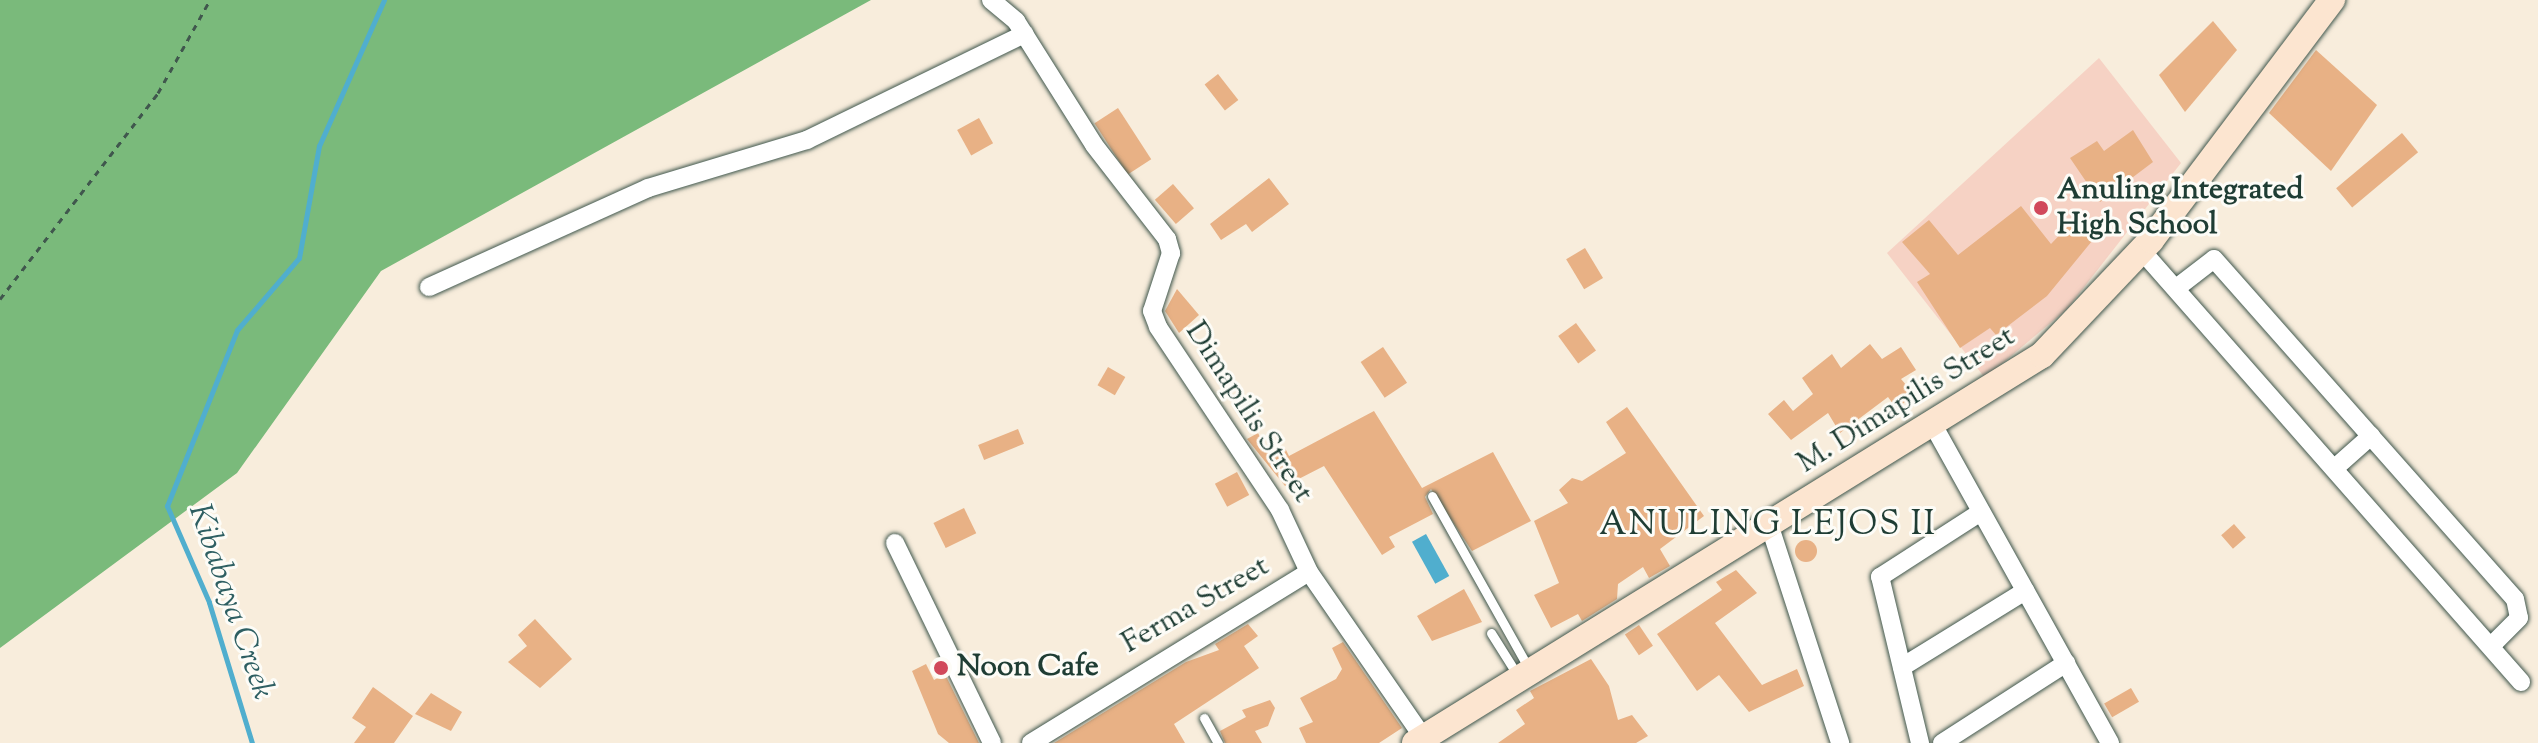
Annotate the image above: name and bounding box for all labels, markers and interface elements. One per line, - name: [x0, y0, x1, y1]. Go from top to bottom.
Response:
- place label: Anuling Integrated High School: [2057, 173, 2304, 244]
- marker: Anuling Integrated High School: [2032, 199, 2050, 217]
- street label: Dimapilis Street: [1176, 316, 1320, 510]
- street label: M. Dimapilis Street: [1792, 320, 2022, 482]
- water label: Kibabaya Creek: [179, 499, 281, 705]
- district label: ANULING LEJOS II: [1599, 506, 1937, 546]
- street label: Ferma Street: [1116, 549, 1276, 663]
- place label: Noon Cafe: [957, 650, 1099, 686]
- marker: Noon Cafe: [932, 659, 950, 677]

